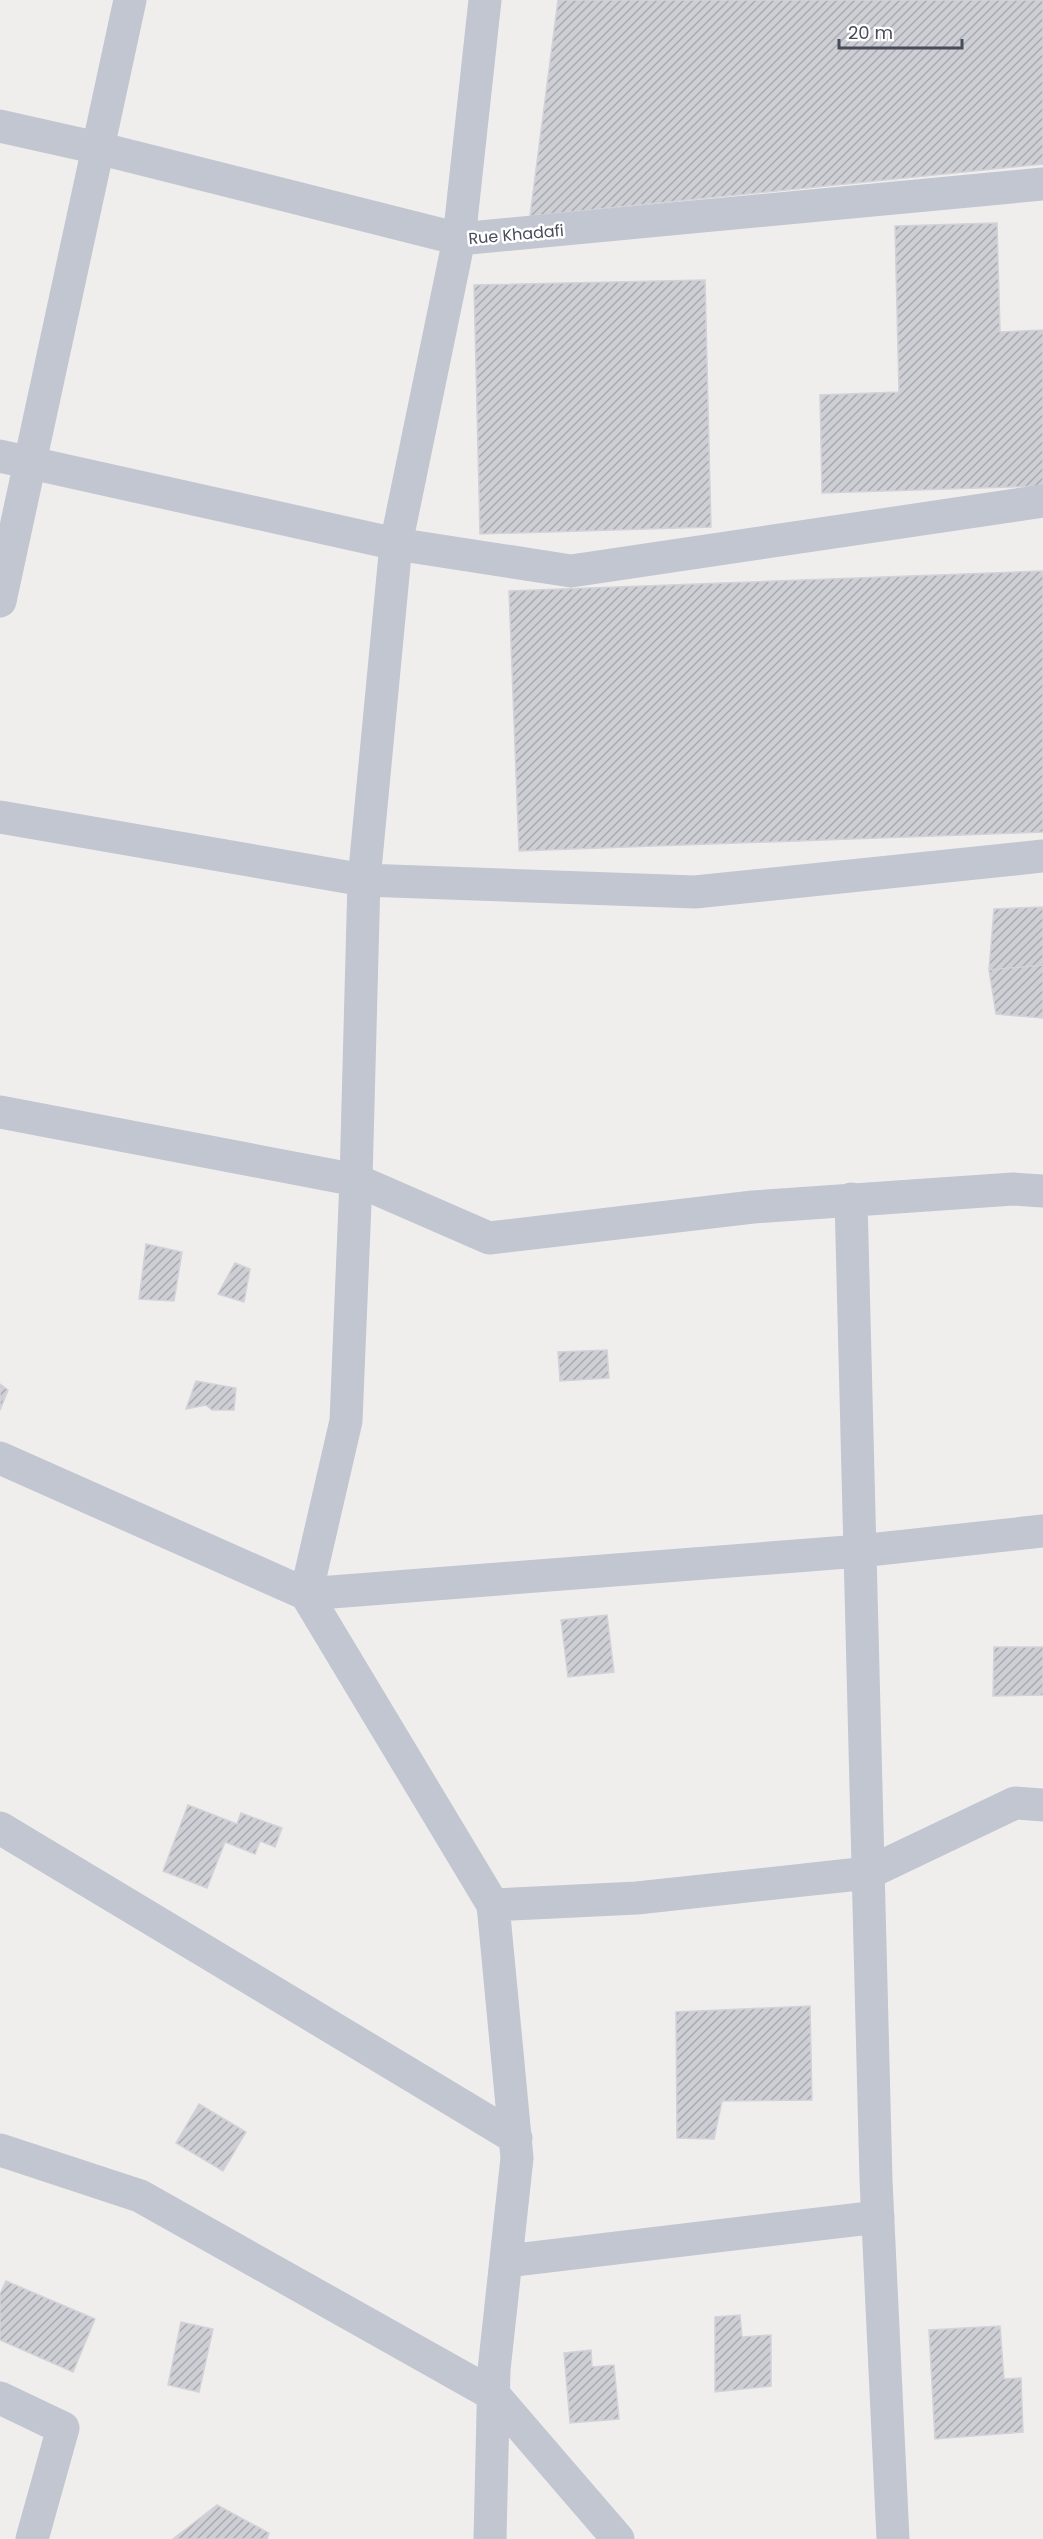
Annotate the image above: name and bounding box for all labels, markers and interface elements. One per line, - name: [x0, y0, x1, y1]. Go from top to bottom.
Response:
- scale bar: [839, 12, 962, 50]
- text: 20 m: [848, 20, 893, 45]
- street label: Rue Khadafi: [467, 219, 565, 250]

